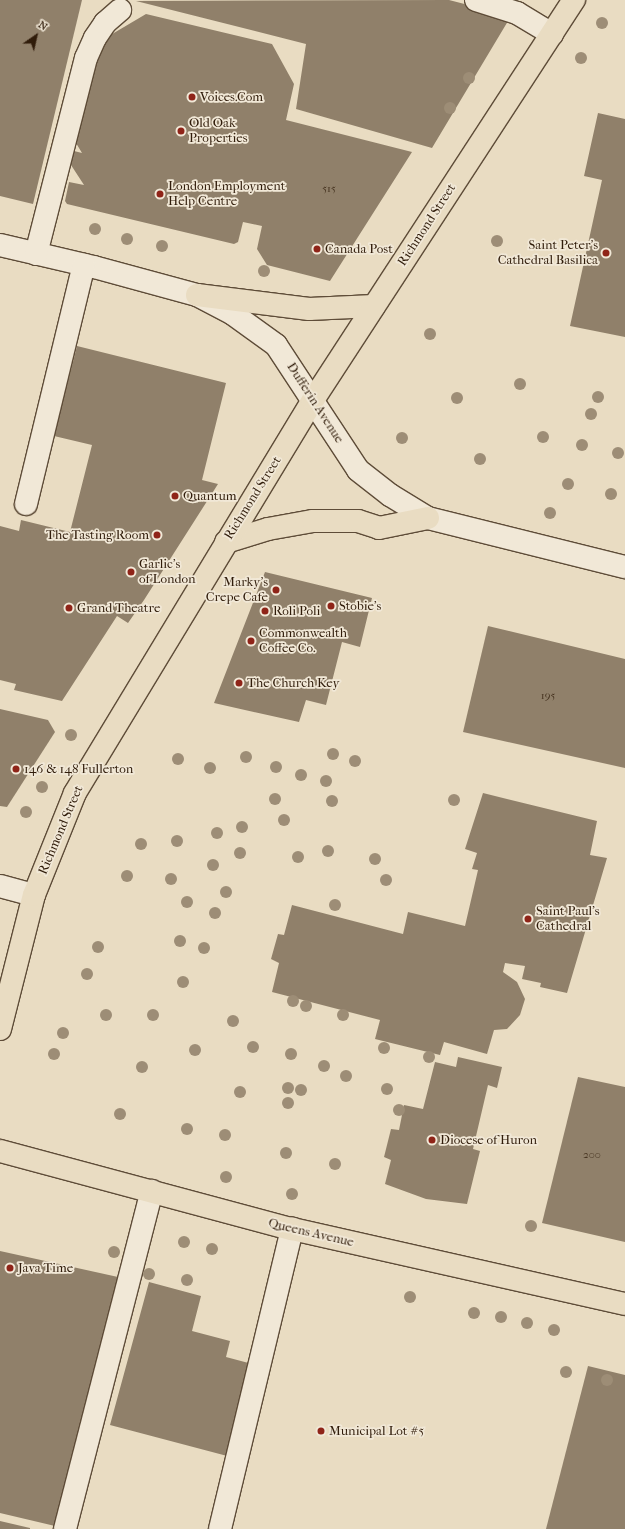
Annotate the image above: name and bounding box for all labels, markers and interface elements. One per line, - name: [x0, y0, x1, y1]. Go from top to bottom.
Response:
- north arrow: [16, 16, 56, 56]
- text: N: [36, 18, 50, 33]
- place label: Voices.Com: [200, 89, 263, 105]
- marker: Voices.Com: [187, 92, 197, 102]
- place label: Old Oak Properties: [189, 116, 248, 147]
- marker: Old Oak Properties: [176, 126, 186, 136]
- place label: London Employment Help Centre: [168, 179, 285, 210]
- street label: Richmond Street: [395, 181, 459, 269]
- house number: 515: [322, 182, 336, 196]
- marker: London Employment Help Centre: [155, 189, 165, 199]
- place label: Saint Peter's Cathedral Basilica: [498, 238, 598, 269]
- place label: Canada Post: [325, 241, 393, 257]
- marker: Canada Post: [312, 244, 322, 254]
- marker: Saint Peter's Cathedral Basilica: [601, 248, 611, 258]
- street label: Dufferin Avenue: [283, 360, 347, 446]
- street label: Richmond Street: [221, 454, 285, 542]
- place label: Quantum: [183, 488, 237, 504]
- marker: Quantum: [170, 491, 180, 501]
- place label: The Tasting Room: [46, 527, 149, 543]
- marker: The Tasting Room: [152, 530, 162, 540]
- place label: Garlic's of London: [139, 557, 196, 588]
- marker: Garlic's of London: [126, 567, 136, 577]
- place label: Marky's Crepe Cafe: [206, 575, 268, 606]
- marker: Marky's Crepe Cafe: [271, 585, 281, 595]
- place label: Stobie's: [339, 598, 381, 614]
- place label: Grand Theatre: [77, 600, 160, 616]
- marker: Stobie's: [326, 601, 336, 611]
- marker: Grand Theatre: [64, 603, 74, 613]
- place label: Roli Poli: [273, 603, 320, 619]
- marker: Roli Poli: [260, 606, 270, 616]
- place label: Commonwealth Coffee Co.: [259, 626, 347, 657]
- marker: Commonwealth Coffee Co.: [246, 636, 256, 646]
- place label: The Church Key: [247, 675, 339, 691]
- marker: The Church Key: [234, 678, 244, 688]
- house number: 195: [541, 689, 555, 703]
- place label: 146 & 148 Fullerton: [24, 761, 133, 777]
- marker: 146 & 148 Fullerton: [11, 764, 21, 774]
- street label: Richmond Street: [35, 783, 87, 877]
- place label: Saint Paul's Cathedral: [536, 904, 600, 935]
- marker: Saint Paul's Cathedral: [523, 914, 533, 924]
- place label: Diocese of Huron: [440, 1132, 537, 1148]
- marker: Diocese of Huron: [427, 1135, 437, 1145]
- house number: 200: [583, 1148, 601, 1162]
- street label: Queens Avenue: [267, 1216, 355, 1250]
- place label: Java Time: [18, 1260, 73, 1276]
- marker: Java Time: [5, 1263, 15, 1273]
- place label: Municipal Lot #5: [329, 1423, 424, 1439]
- marker: Municipal Lot #5: [316, 1426, 326, 1436]

